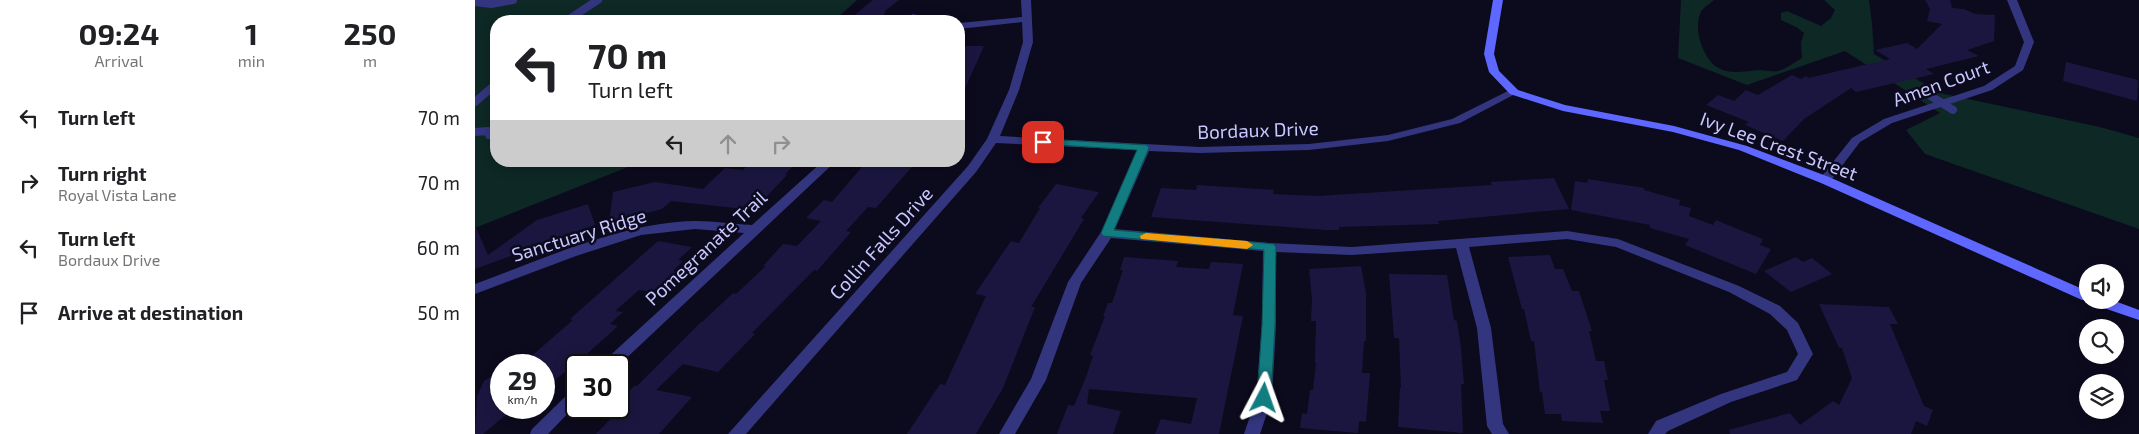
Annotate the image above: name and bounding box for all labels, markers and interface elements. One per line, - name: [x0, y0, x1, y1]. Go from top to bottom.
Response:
- text: 09:24: [78, 15, 159, 51]
- text: 1: [245, 15, 258, 51]
- text: 250: [344, 15, 397, 51]
- text: 70 m: [588, 34, 667, 76]
- icon: left: [505, 35, 570, 100]
- text: Arrival: [95, 51, 143, 70]
- text: min: [238, 51, 265, 70]
- text: m: [363, 51, 377, 70]
- street label: Amen Court: [1889, 54, 1992, 111]
- text: Turn left: [588, 76, 673, 102]
- icon: left: [15, 104, 43, 132]
- text: Turn left: [58, 106, 135, 129]
- text: 70 m: [418, 106, 460, 129]
- street label: Ivy Lee Crest Street: [1697, 106, 1861, 185]
- street label: Bordaux Drive: [1197, 116, 1319, 143]
- pin: [1022, 121, 1064, 163]
- icon: arrive: [1029, 128, 1057, 156]
- icon: left: [661, 130, 689, 158]
- icon: ahead: [714, 130, 742, 158]
- icon: right: [767, 130, 795, 158]
- text: Turn right: [58, 162, 146, 185]
- icon: right: [15, 169, 43, 197]
- text: 70 m: [418, 171, 460, 194]
- street label: Collin Falls Drive: [824, 182, 937, 304]
- text: Royal Vista Lane: [58, 185, 177, 204]
- street label: Pomegranate Trail: [640, 185, 771, 310]
- street label: Sanctuary Ridge: [509, 203, 649, 266]
- text: Turn left: [58, 227, 135, 250]
- icon: left: [15, 234, 43, 262]
- text: 60 m: [417, 236, 460, 259]
- text: Bordaux Drive: [58, 250, 160, 269]
- map controls: [2079, 264, 2124, 419]
- button: sound: [2079, 264, 2124, 309]
- icon: arrive: [15, 299, 43, 327]
- text: Arrive at destination: [58, 301, 243, 324]
- text: 50 m: [417, 301, 460, 324]
- button: search: [2079, 319, 2124, 364]
- speed limit sign: 30: [565, 354, 630, 419]
- text: 29: [508, 365, 537, 395]
- position arrow: [1237, 371, 1289, 423]
- button: layers: [2079, 374, 2124, 419]
- text: km/h: [508, 392, 537, 406]

